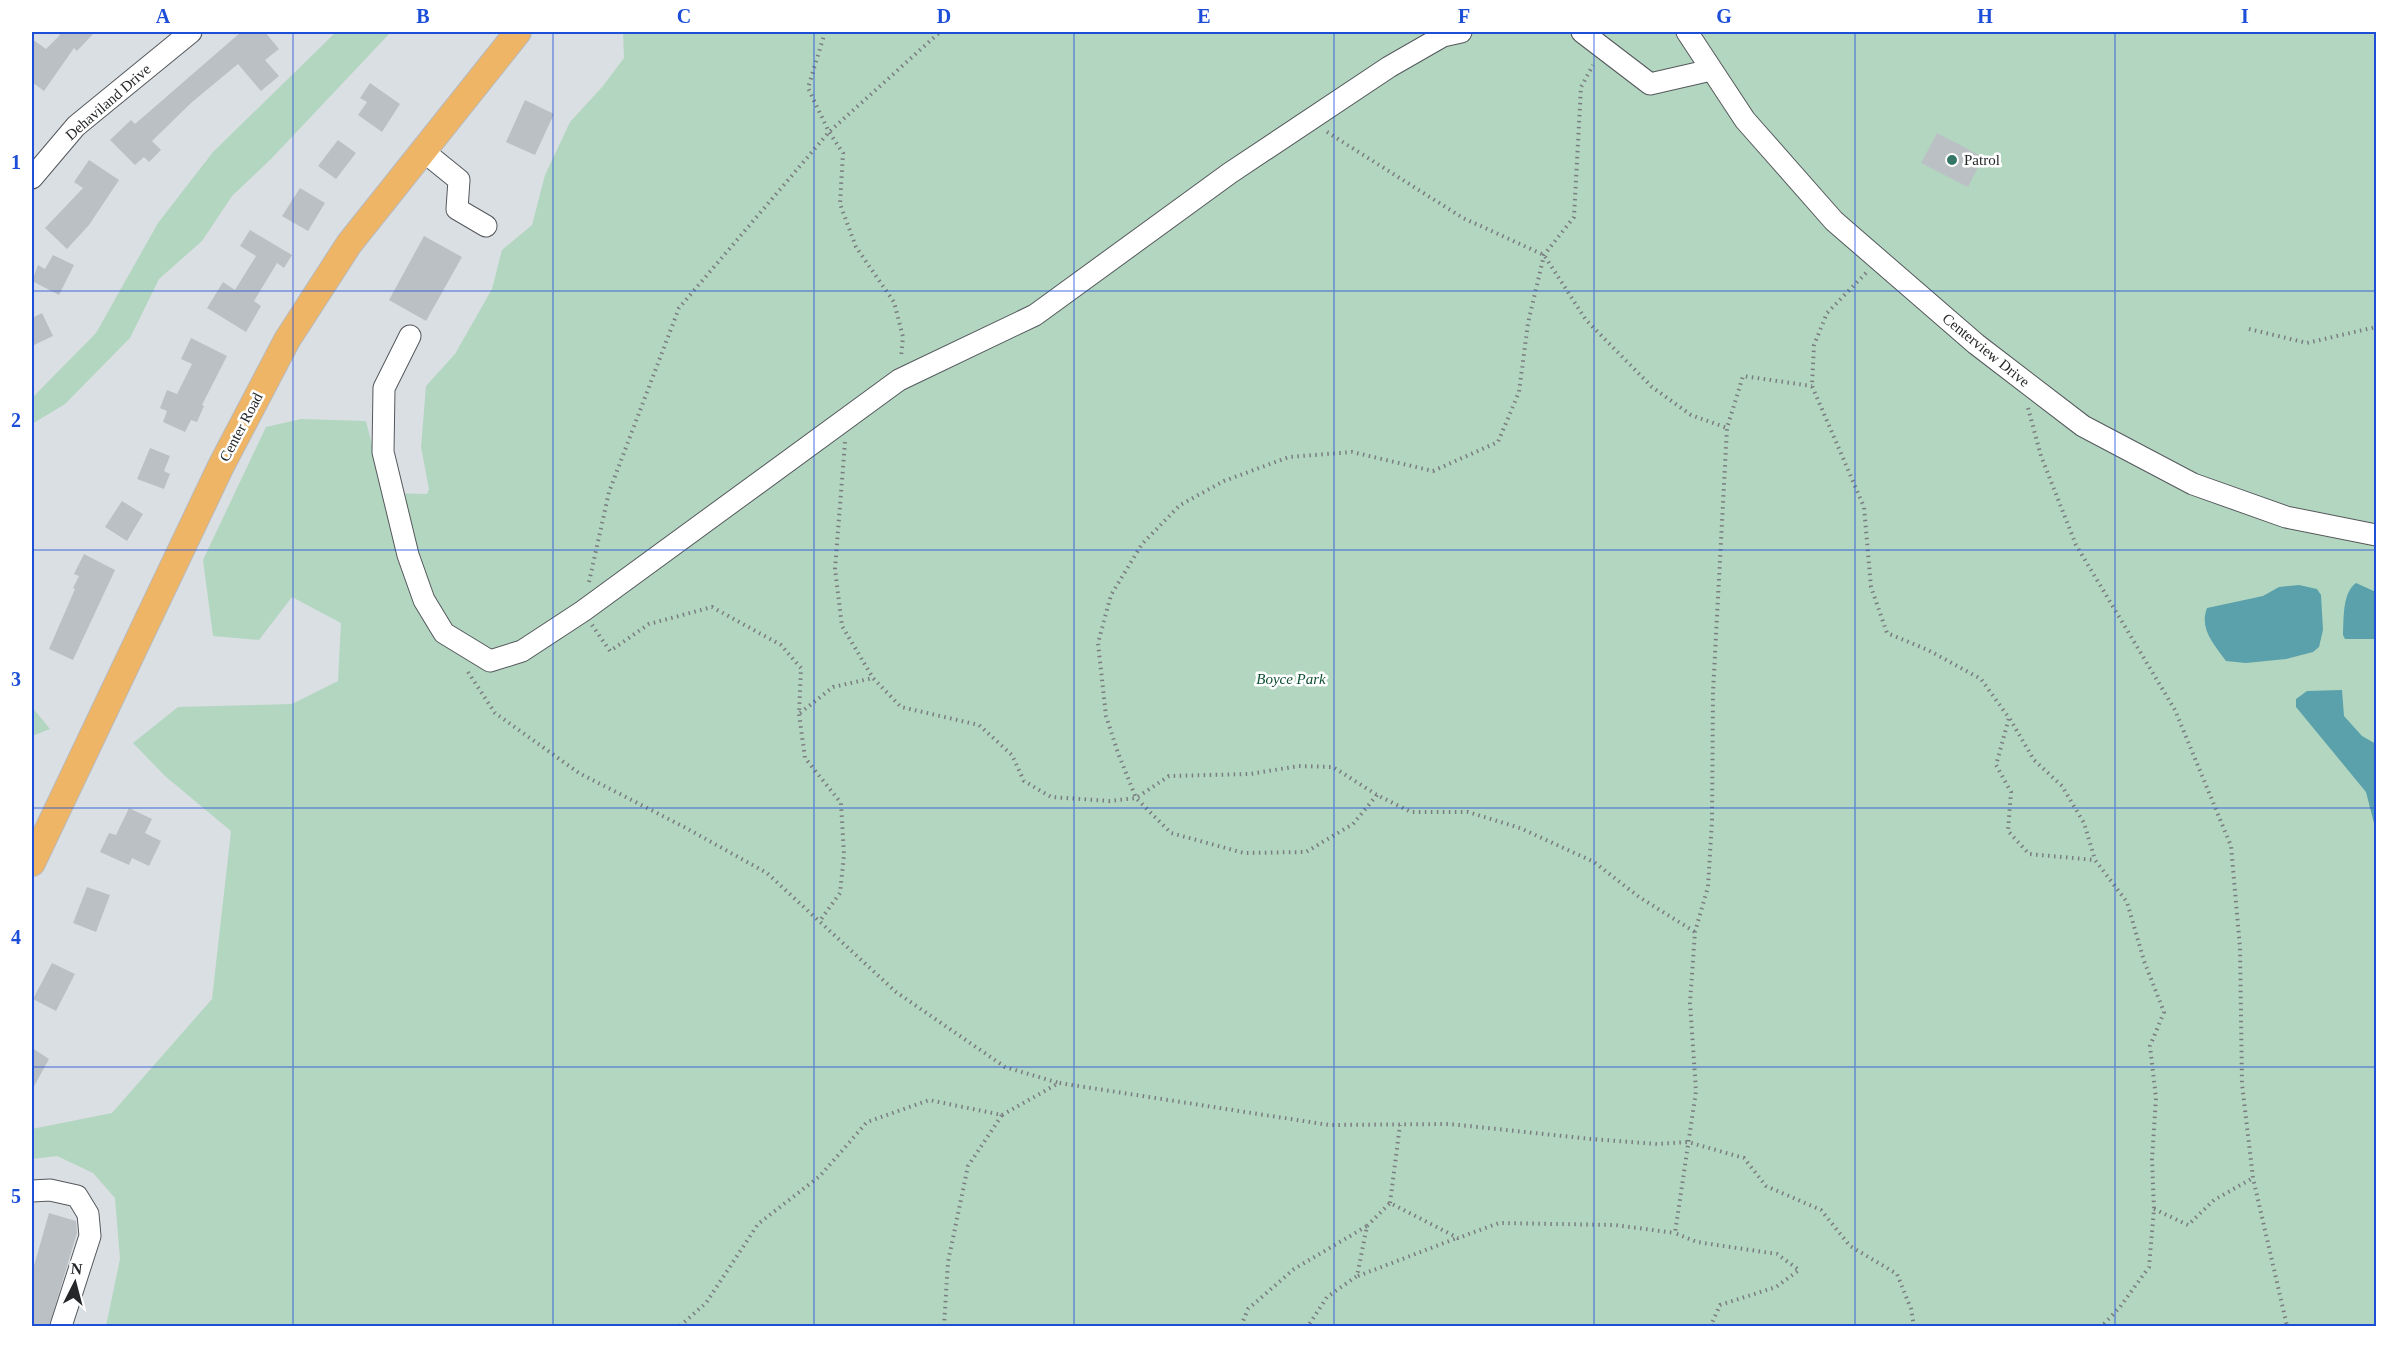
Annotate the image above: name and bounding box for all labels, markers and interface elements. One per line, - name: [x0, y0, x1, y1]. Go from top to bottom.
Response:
- text: A: [156, 5, 171, 27]
- text: B: [416, 5, 430, 27]
- text: C: [677, 5, 691, 27]
- text: D: [937, 5, 951, 27]
- text: E: [1197, 5, 1211, 27]
- text: F: [1458, 5, 1470, 27]
- text: G: [1716, 5, 1732, 27]
- text: H: [1977, 5, 1993, 27]
- text: I: [2241, 5, 2249, 27]
- street label: Dehaviland Drive: [62, 61, 154, 143]
- text: 1: [11, 151, 21, 173]
- place label: Patrol: [1964, 152, 2000, 168]
- marker: Patrol: [1945, 153, 1959, 167]
- street label: Centerview Drive: [1939, 310, 2033, 390]
- street label: Center Road: [216, 390, 266, 464]
- text: 2: [11, 409, 21, 431]
- text: 3: [11, 668, 21, 690]
- park label: Boyce Park: [1256, 671, 1326, 687]
- text: 4: [11, 926, 21, 948]
- text: 5: [11, 1185, 21, 1207]
- north arrow: [45, 1253, 105, 1313]
- text: N: [70, 1260, 84, 1278]

